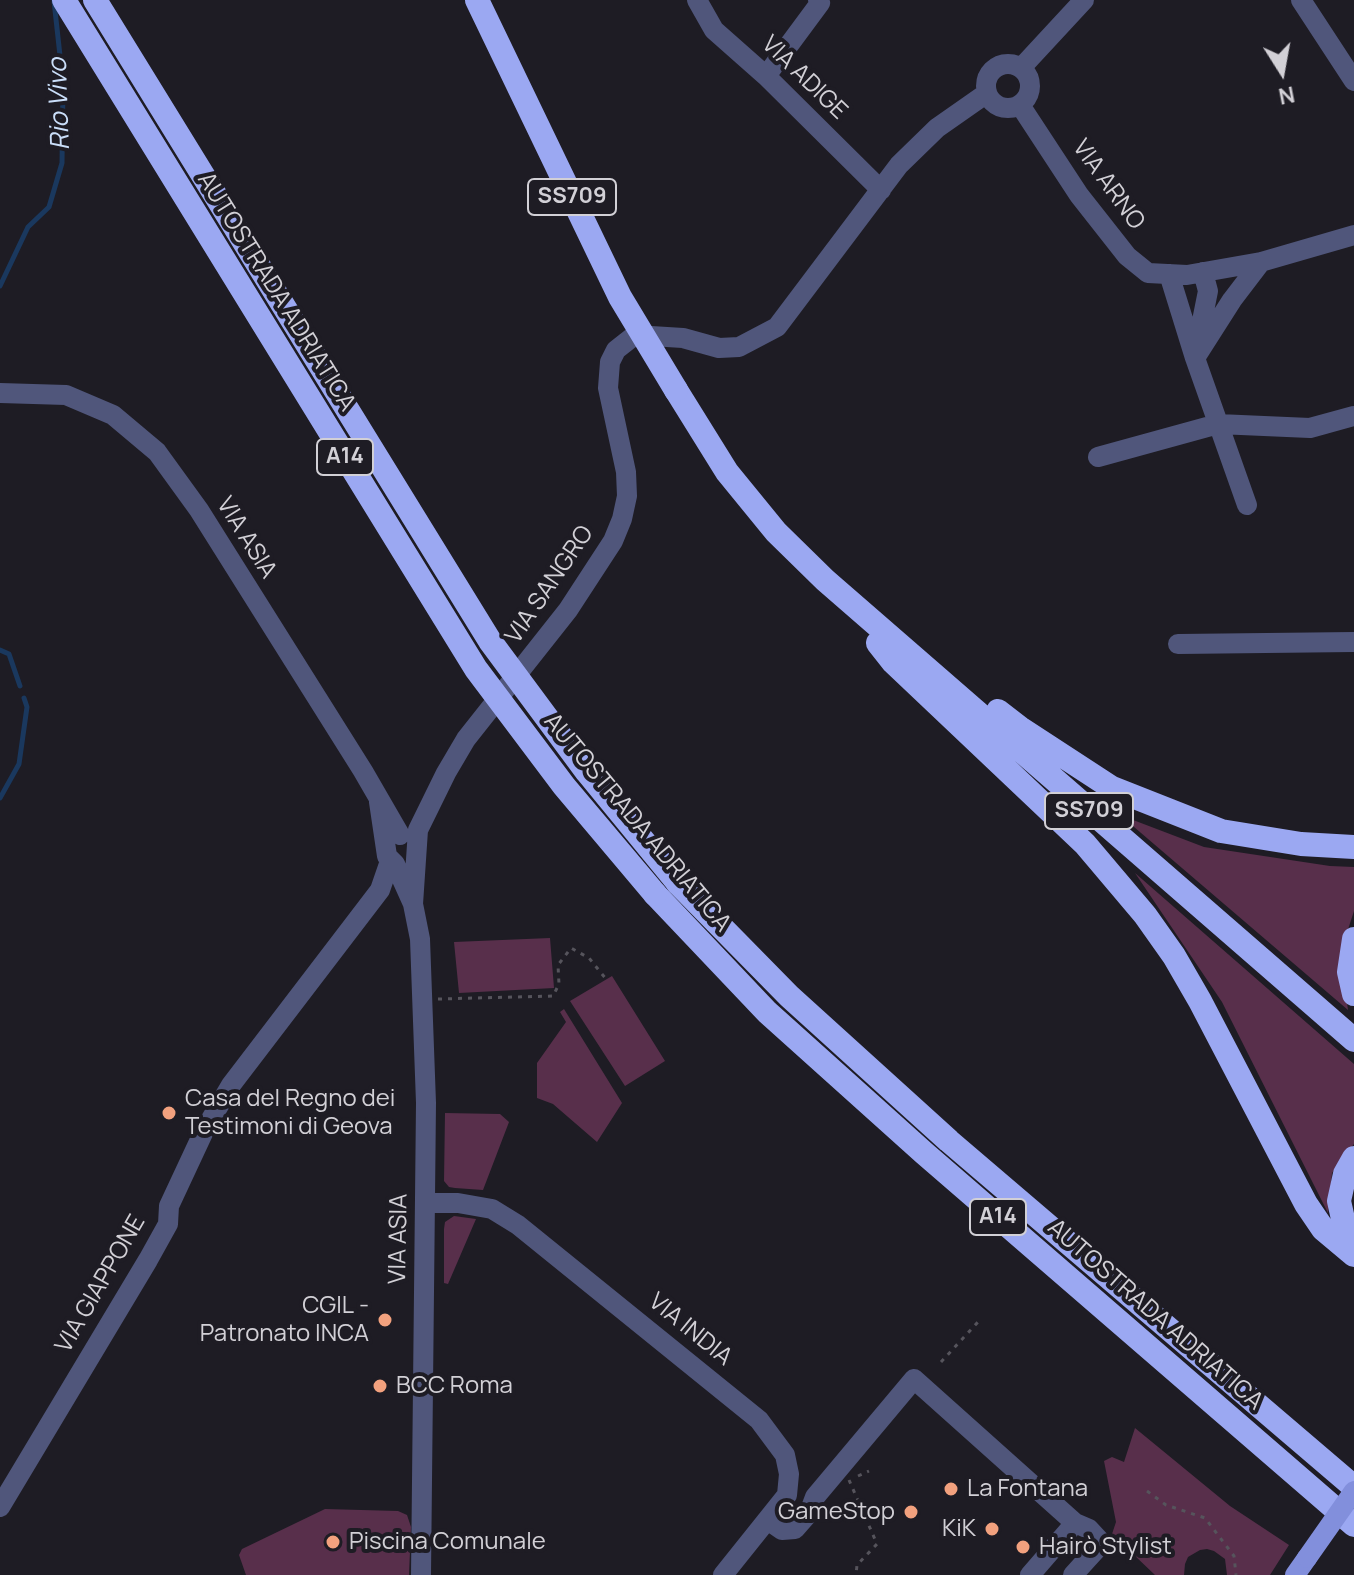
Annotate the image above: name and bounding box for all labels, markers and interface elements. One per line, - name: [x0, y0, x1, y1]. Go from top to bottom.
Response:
- street label: VIA ADIGE: [755, 30, 853, 126]
- north arrow: [1242, 32, 1322, 112]
- water label: Rio Vivo: [43, 57, 77, 151]
- text: N: [1276, 79, 1297, 112]
- street label: VIA ARNO: [1066, 134, 1150, 236]
- street label: AUTOSTRADA ADRIATICA: [191, 167, 361, 417]
- road number: SS709: [528, 179, 616, 215]
- road number: A14: [317, 439, 373, 475]
- street label: VIA ASIA: [210, 492, 282, 584]
- street label: VIA SANGRO: [500, 521, 600, 649]
- street label: AUTOSTRADA ADRIATICA: [537, 708, 737, 938]
- road number: SS709: [1045, 793, 1133, 829]
- place label: Casa del Regno dei Testimoni di Geova: [185, 1085, 395, 1141]
- marker: Casa del Regno dei Testimoni di Geova: [160, 1104, 178, 1122]
- street label: VIA ASIA: [384, 1194, 414, 1284]
- road number: A14: [970, 1199, 1026, 1235]
- street label: VIA GIAPPONE: [50, 1210, 152, 1358]
- street label: AUTOSTRADA ADRIATICA: [1041, 1214, 1269, 1416]
- street label: VIA INDIA: [642, 1288, 738, 1372]
- place label: CGIL - Patronato INCA: [200, 1292, 369, 1348]
- marker: CGIL - Patronato INCA: [376, 1311, 394, 1329]
- place label: BCC Roma: [396, 1372, 513, 1400]
- marker: BCC Roma: [371, 1377, 389, 1395]
- place label: La Fontana: [967, 1475, 1088, 1503]
- marker: La Fontana: [942, 1480, 960, 1498]
- place label: GameStop: [778, 1498, 895, 1526]
- marker: GameStop: [902, 1503, 920, 1521]
- place label: KiK: [942, 1515, 976, 1543]
- marker: KiK: [983, 1520, 1001, 1538]
- place label: Piscina Comunale: [349, 1528, 546, 1556]
- marker: Piscina Comunale: [324, 1533, 342, 1551]
- place label: Hairò Stylist: [1039, 1533, 1172, 1561]
- marker: Hairò Stylist: [1014, 1538, 1032, 1556]

